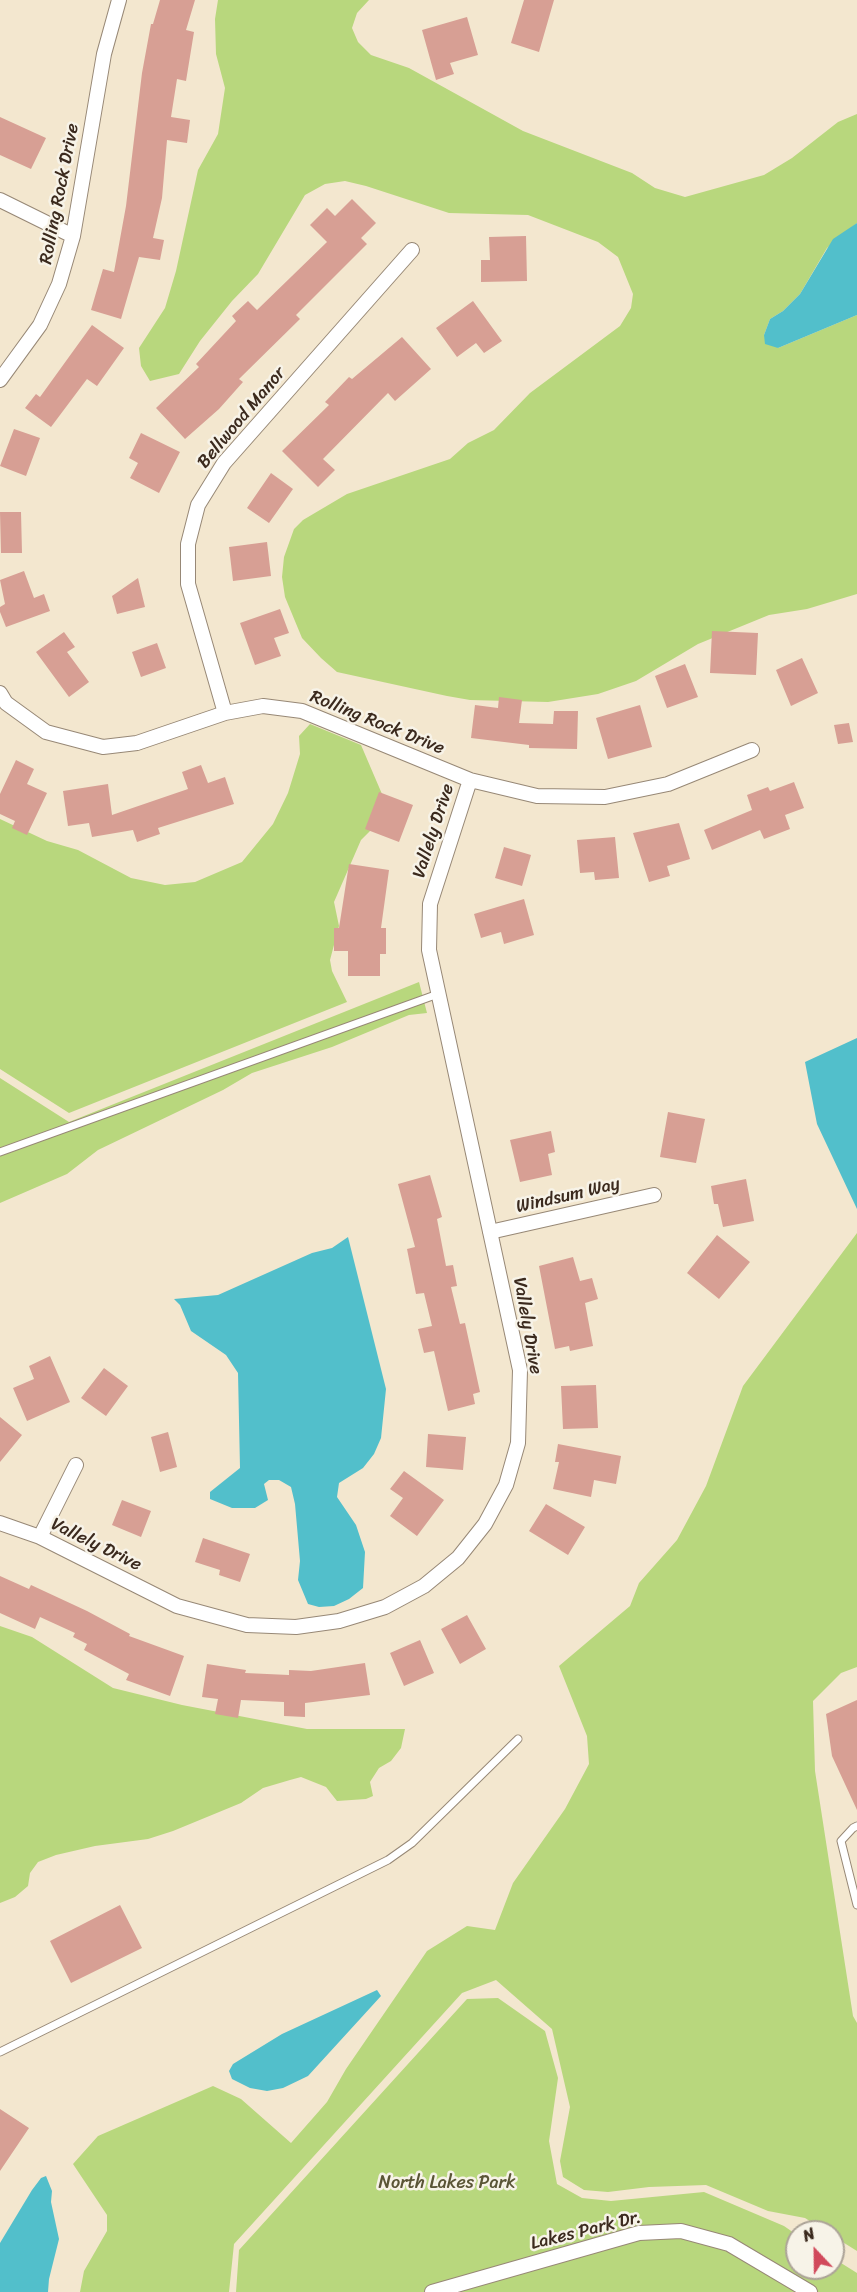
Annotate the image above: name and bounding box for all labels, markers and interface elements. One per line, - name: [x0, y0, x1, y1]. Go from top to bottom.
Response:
- street label: Rolling Rock Drive: [36, 122, 84, 266]
- street label: Bellwood Manor: [193, 363, 291, 473]
- street label: Rolling Rock Drive: [307, 686, 447, 760]
- street label: Vallely Drive: [409, 781, 459, 881]
- street label: Windsum Way: [514, 1174, 622, 1218]
- street label: Vallely Drive: [508, 1276, 546, 1376]
- street label: Vallely Drive: [47, 1514, 145, 1576]
- park label: North Lakes Park: [379, 2172, 515, 2194]
- street label: Lakes Park Dr.: [529, 2207, 643, 2255]
- text: N: [798, 2219, 819, 2250]
- north arrow: [785, 2220, 845, 2280]

